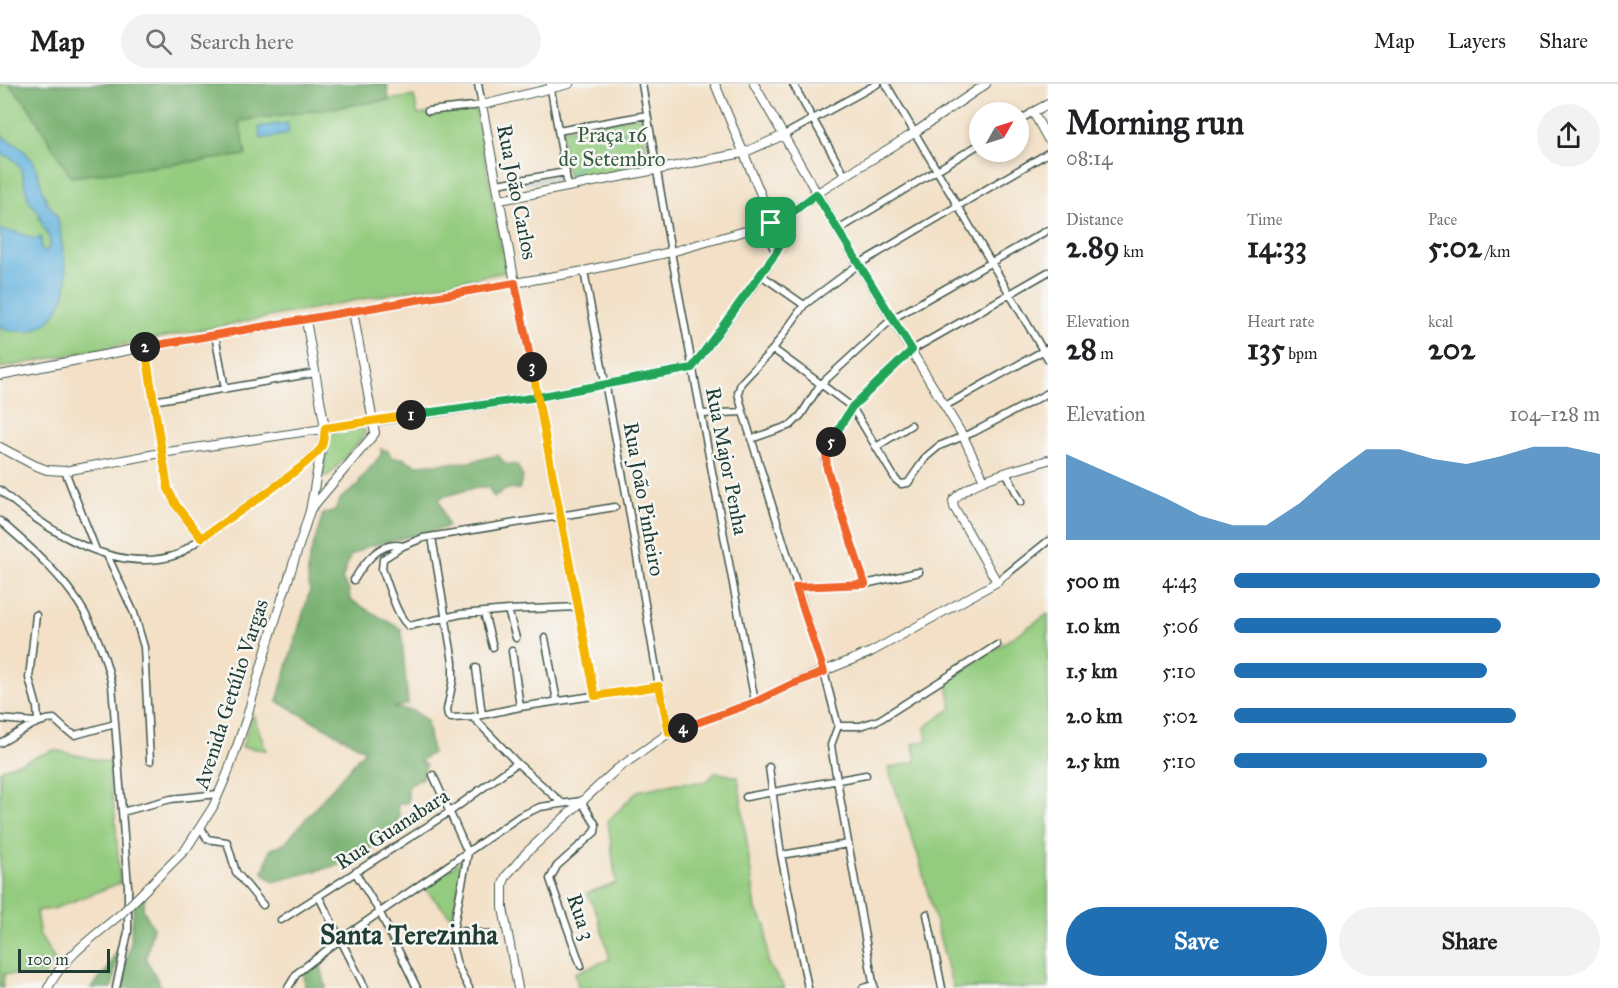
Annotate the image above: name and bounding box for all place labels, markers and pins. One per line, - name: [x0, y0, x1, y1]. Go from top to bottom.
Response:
- pin: [745, 197, 796, 248]
- pin: 2: [130, 332, 160, 362]
- pin: 3: [517, 352, 547, 382]
- pin: 1: [396, 400, 426, 430]
- pin: 5: [816, 427, 846, 457]
- pin: 4: [668, 713, 698, 743]

